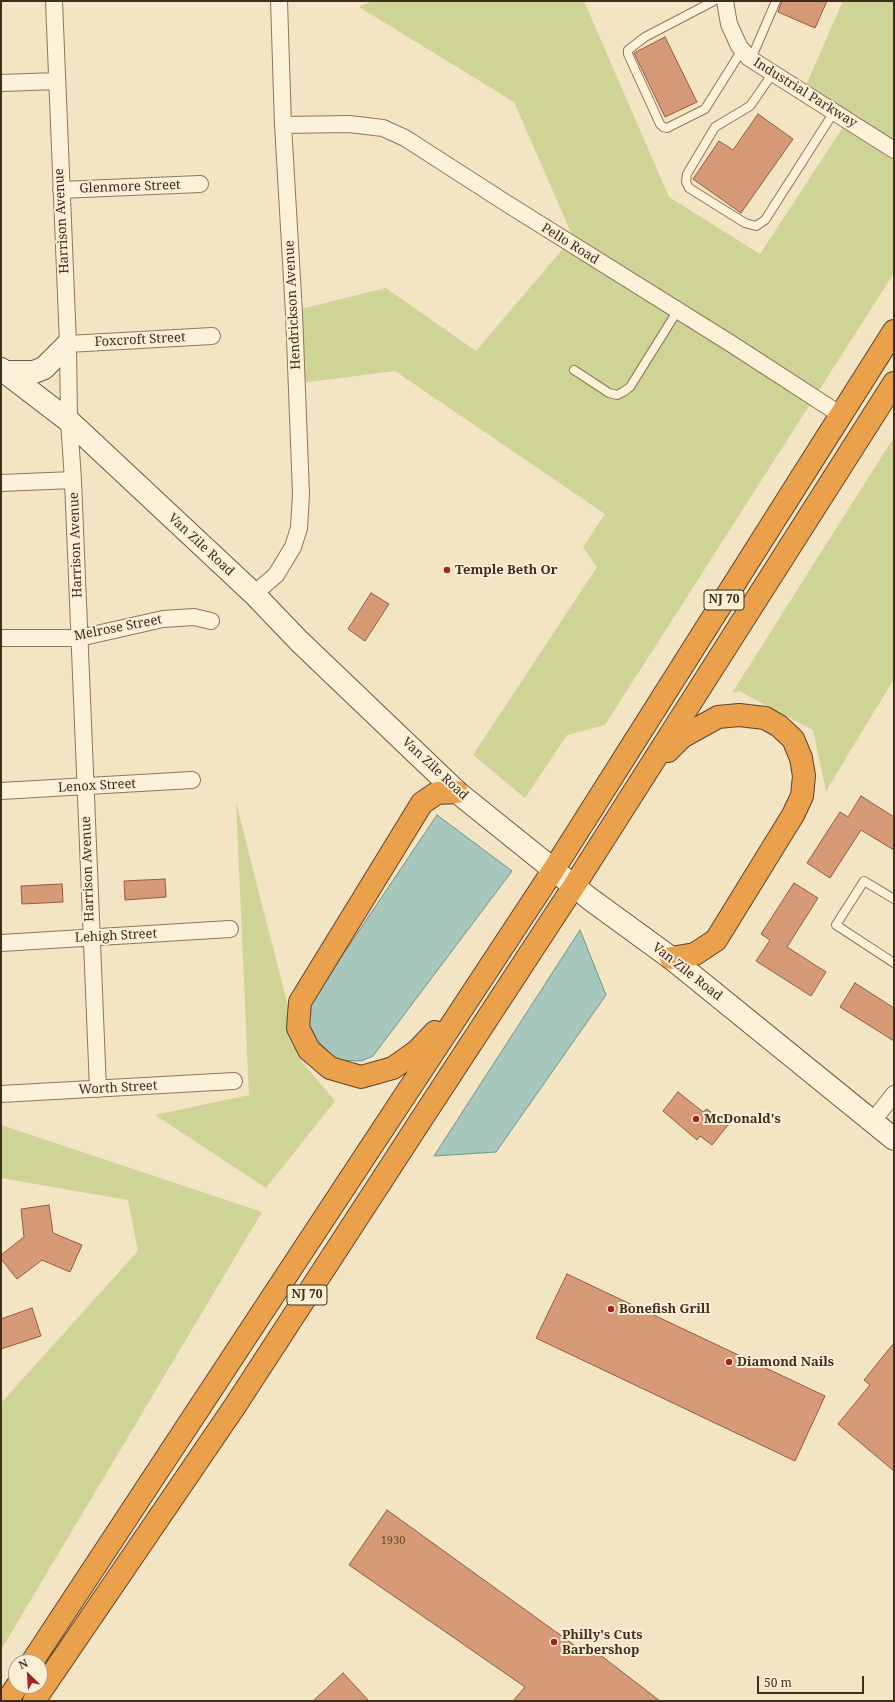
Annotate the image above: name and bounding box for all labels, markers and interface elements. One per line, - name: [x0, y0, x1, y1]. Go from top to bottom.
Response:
- street label: Industrial Parkway: [750, 55, 860, 131]
- street label: Harrison Avenue: [51, 168, 73, 274]
- street label: Glenmore Street: [79, 177, 181, 197]
- street label: Pello Road: [538, 220, 602, 268]
- street label: Hendrickson Avenue: [282, 240, 304, 370]
- street label: Foxcroft Street: [94, 330, 186, 350]
- street label: Harrison Avenue: [66, 492, 86, 598]
- street label: Van Zile Road: [165, 510, 237, 580]
- place label: Temple Beth Or: [455, 562, 558, 578]
- marker: Temple Beth Or: [442, 565, 452, 575]
- road number: NJ 70: [704, 590, 744, 610]
- street label: Melrose Street: [73, 612, 163, 644]
- street label: Van Zile Road: [399, 734, 471, 804]
- street label: Lenox Street: [58, 776, 136, 796]
- street label: Harrison Avenue: [78, 816, 98, 922]
- street label: Lehigh Street: [74, 926, 158, 946]
- street label: Van Zile Road: [649, 940, 725, 1004]
- street label: Worth Street: [78, 1078, 158, 1098]
- place label: McDonald's: [704, 1111, 781, 1127]
- marker: McDonald's: [691, 1114, 701, 1124]
- road number: NJ 70: [287, 1285, 327, 1305]
- place label: Bonefish Grill: [619, 1301, 710, 1317]
- marker: Bonefish Grill: [606, 1304, 616, 1314]
- place label: Diamond Nails: [737, 1354, 834, 1370]
- marker: Diamond Nails: [724, 1357, 734, 1367]
- house number: 1930: [381, 1534, 405, 1548]
- place label: Philly's Cuts Barbershop: [562, 1627, 643, 1658]
- marker: Philly's Cuts Barbershop: [549, 1637, 559, 1647]
- north arrow: [8, 1654, 48, 1694]
- text: N: [16, 1655, 30, 1672]
- scale bar: [759, 1668, 866, 1694]
- text: 50 m: [764, 1674, 792, 1691]

